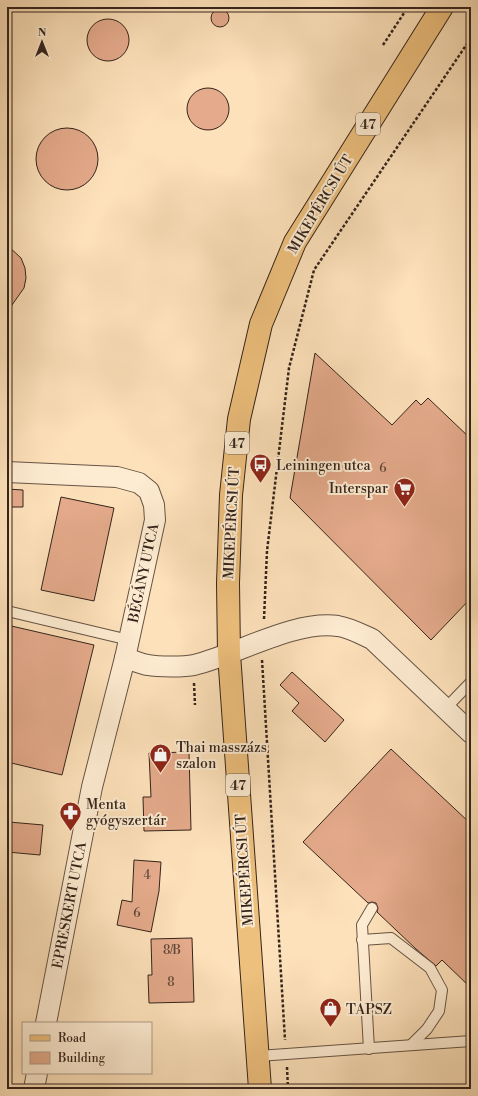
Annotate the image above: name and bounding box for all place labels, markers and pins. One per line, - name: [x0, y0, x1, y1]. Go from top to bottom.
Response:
- bus stop icon: Leiningen utca: [248, 452, 274, 485]
- place label: Leiningen utca: [276, 457, 371, 475]
- supermarket icon: Interspar: [391, 475, 417, 508]
- place label: Interspar: [329, 480, 388, 498]
- place label: Thai masszázs szalon: [176, 739, 267, 773]
- shop icon: Thai masszázs szalon: [147, 742, 173, 775]
- place label: Menta gyógyszertár: [86, 796, 166, 830]
- pharmacy icon: Menta gyógyszertár: [57, 799, 83, 832]
- shop icon: TAPSZ: [317, 996, 343, 1029]
- place label: TAPSZ: [346, 1001, 392, 1019]

